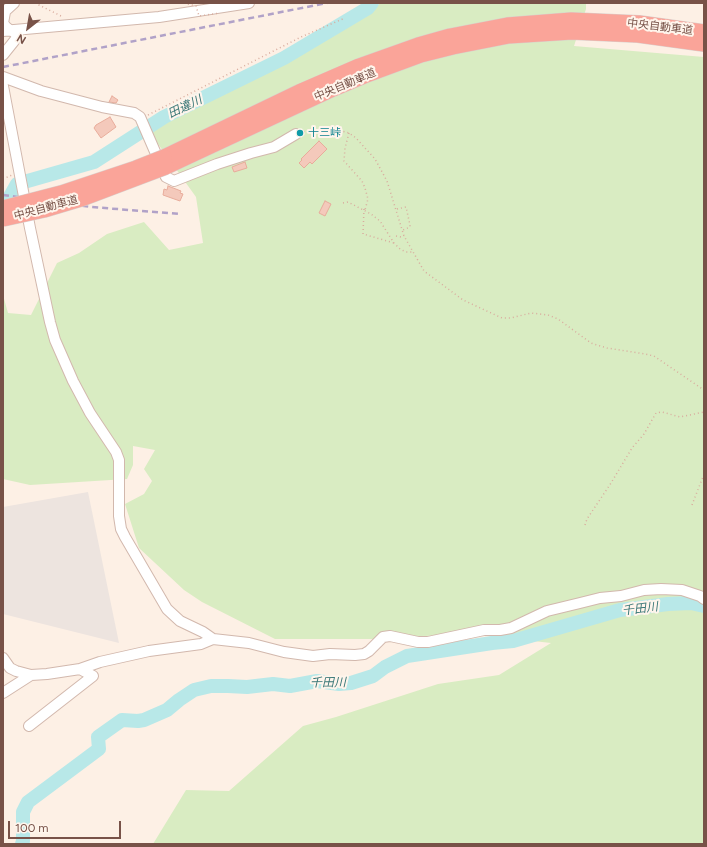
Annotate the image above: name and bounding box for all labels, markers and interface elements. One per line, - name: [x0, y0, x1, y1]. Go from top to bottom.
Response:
- north arrow: [8, 8, 48, 48]
- street label: 中央自動車道: [626, 16, 694, 38]
- text: N: [15, 31, 29, 46]
- street label: 中央自動車道: [312, 66, 378, 104]
- water label: 田違川: [166, 93, 204, 121]
- place label: 十三峠: [308, 126, 341, 140]
- marker: 十三峠: [295, 128, 305, 138]
- street label: 中央自動車道: [12, 193, 80, 223]
- water label: 千田川: [621, 600, 659, 618]
- water label: 千田川: [310, 675, 346, 691]
- scale bar: [10, 813, 123, 839]
- text: 100 m: [15, 821, 49, 835]

